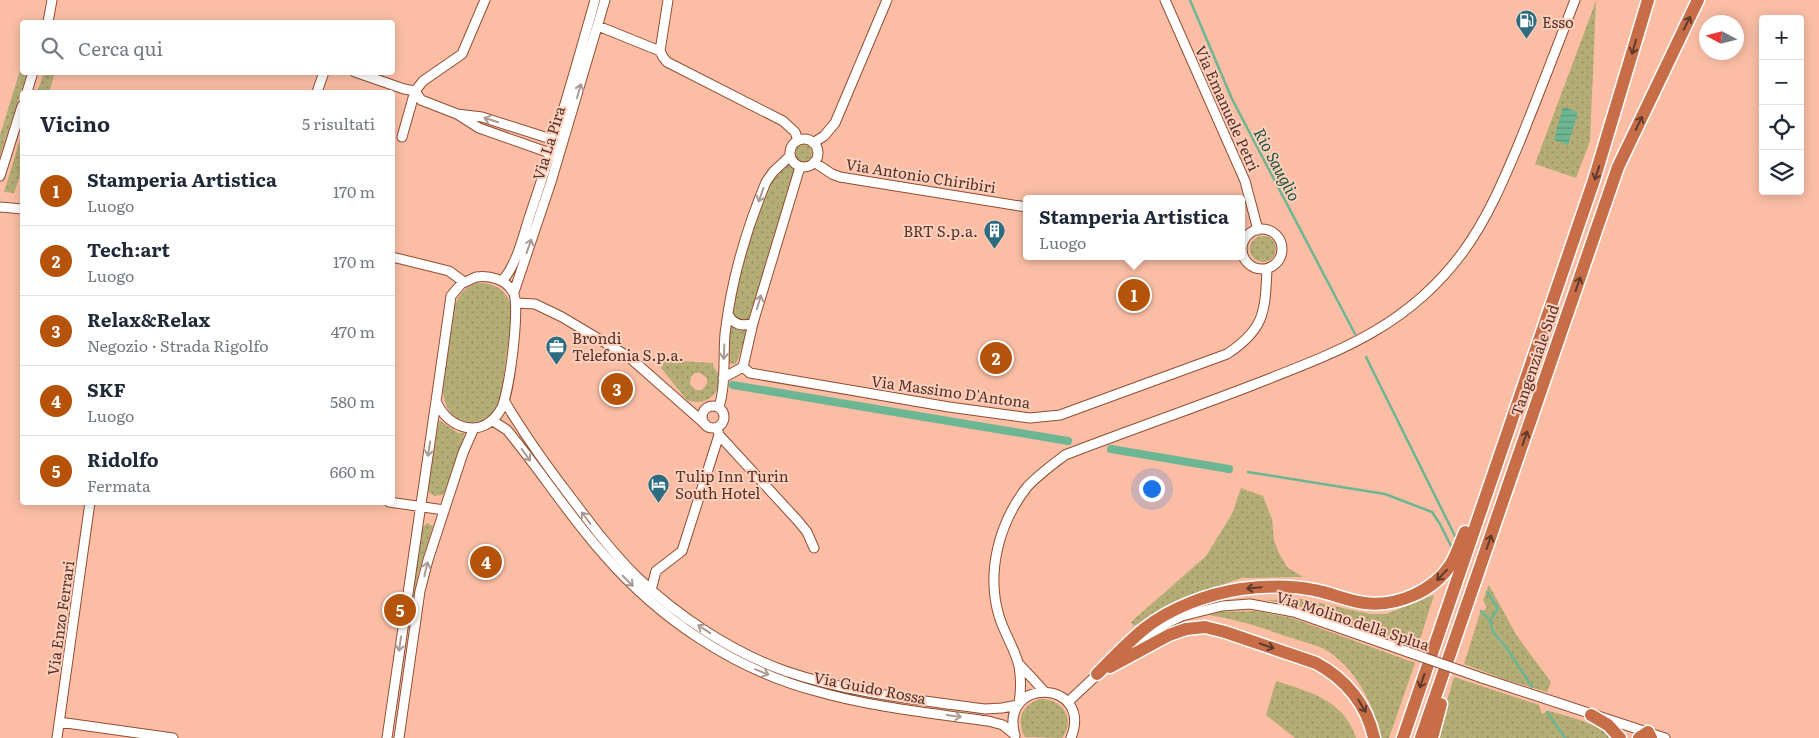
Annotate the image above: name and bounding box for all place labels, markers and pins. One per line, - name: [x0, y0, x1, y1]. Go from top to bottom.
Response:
- fuel station icon: Esso: [1514, 9, 1538, 40]
- place label: Esso: [1542, 10, 1574, 33]
- building icon: BRT S.p.a.: [982, 218, 1006, 249]
- place label: BRT S.p.a.: [903, 219, 978, 242]
- pin: 1: [1118, 276, 1150, 314]
- place label: Brondi Telefonia S.p.a.: [572, 326, 684, 366]
- office icon: Brondi Telefonia S.p.a.: [544, 334, 568, 365]
- pin: 2: [980, 339, 1012, 377]
- pin: 3: [601, 370, 633, 408]
- place label: Tulip Inn Turin South Hotel: [675, 464, 789, 504]
- hotel icon: Tulip Inn Turin South Hotel: [647, 472, 671, 503]
- pin: 4: [470, 543, 502, 581]
- pin: 5: [384, 591, 416, 629]

